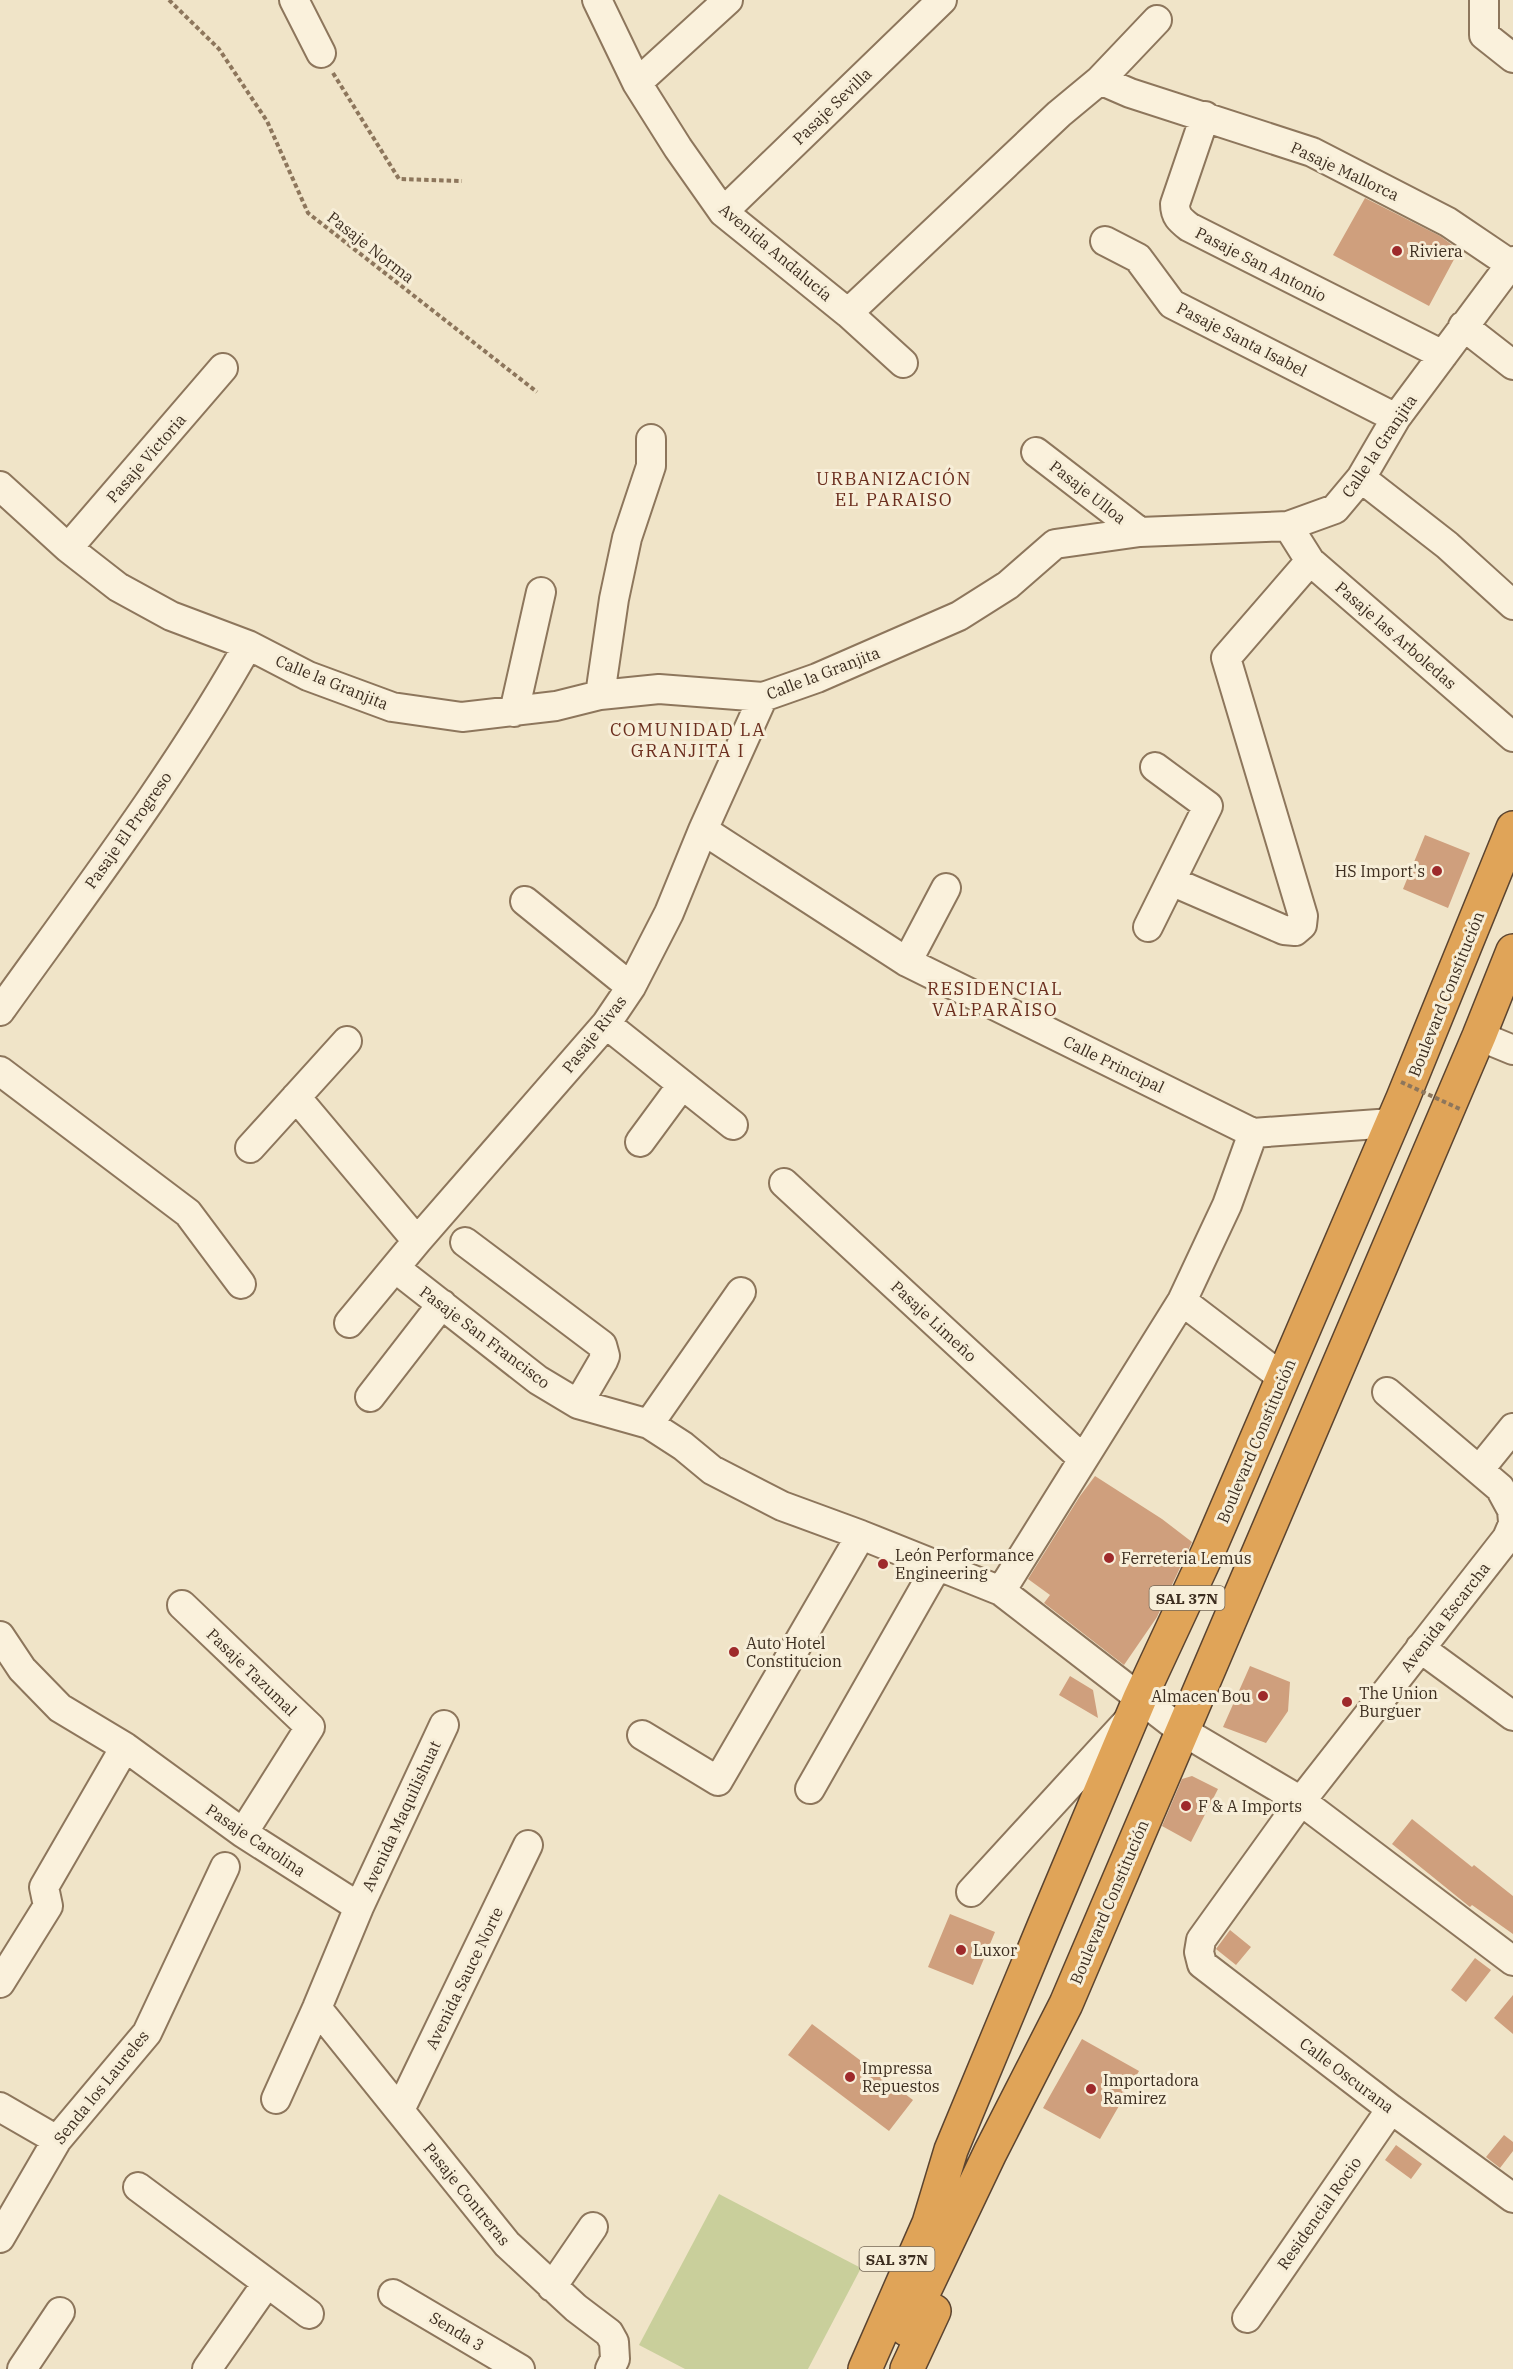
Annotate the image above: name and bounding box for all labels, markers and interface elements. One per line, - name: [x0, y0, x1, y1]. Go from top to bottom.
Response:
- street label: Pasaje Sevilla: [788, 63, 876, 149]
- street label: Pasaje Mallorca: [1288, 137, 1403, 205]
- street label: Avenida Andalucía: [715, 199, 837, 305]
- street label: Pasaje Norma: [324, 207, 419, 287]
- street label: Pasaje San Antonio: [1192, 222, 1330, 306]
- place label: Riviera: [1409, 241, 1463, 261]
- marker: Riviera: [1390, 244, 1404, 258]
- street label: Pasaje Santa Isabel: [1173, 297, 1311, 381]
- street label: Calle la Granjita: [1337, 390, 1421, 501]
- street label: Pasaje Victoria: [102, 409, 190, 507]
- street label: Pasaje Ulloa: [1046, 456, 1130, 528]
- district label: URBANIZACIÓN EL PARAISO: [816, 467, 972, 511]
- street label: Pasaje las Arboledas: [1331, 577, 1461, 693]
- street label: Calle la Granjita: [763, 642, 883, 704]
- street label: Calle la Granjita: [273, 650, 392, 714]
- district label: COMUNIDAD LA GRANJITA I: [610, 718, 766, 762]
- street label: Pasaje El Progreso: [80, 768, 176, 892]
- place label: HS Import's: [1335, 861, 1425, 881]
- marker: HS Import's: [1430, 864, 1444, 878]
- street label: Boulevard Constitución: [1404, 908, 1488, 1080]
- district label: RESIDENCIAL VALPARAISO: [927, 977, 1063, 1021]
- street label: Pasaje Rivas: [558, 991, 630, 1077]
- street label: Calle Principal: [1060, 1031, 1168, 1097]
- street label: Pasaje Limeño: [887, 1276, 981, 1366]
- street label: Pasaje San Francisco: [416, 1281, 554, 1393]
- street label: Boulevard Constitución: [1212, 1356, 1300, 1526]
- place label: León Performance Engineering: [895, 1545, 1034, 1583]
- place label: Ferreteria Lemus: [1121, 1548, 1252, 1568]
- marker: Ferreteria Lemus: [1102, 1551, 1116, 1565]
- marker: León Performance Engineering: [876, 1557, 890, 1571]
- street label: Avenida Escarcha: [1396, 1558, 1494, 1676]
- road number: SAL 37N: [1150, 1586, 1224, 1610]
- street label: Pasaje Tazumal: [203, 1624, 301, 1720]
- place label: Auto Hotel Constitucion: [746, 1633, 842, 1671]
- marker: Auto Hotel Constitucion: [727, 1645, 741, 1659]
- place label: The Union Burguer: [1359, 1683, 1438, 1721]
- place label: Almacen Bou: [1151, 1686, 1251, 1706]
- marker: Almacen Bou: [1256, 1689, 1270, 1703]
- marker: The Union Burguer: [1340, 1695, 1354, 1709]
- street label: Avenida Maquilishuat: [357, 1737, 445, 1895]
- place label: F & A Imports: [1198, 1796, 1302, 1816]
- street label: Pasaje Carolina: [202, 1799, 310, 1881]
- marker: F & A Imports: [1179, 1799, 1193, 1813]
- street label: Boulevard Constitución: [1065, 1817, 1153, 1987]
- street label: Avenida Sauce Norte: [421, 1903, 507, 2053]
- place label: Luxor: [973, 1940, 1017, 1960]
- marker: Luxor: [954, 1943, 968, 1957]
- street label: Senda los Laureles: [49, 2026, 153, 2148]
- street label: Calle Oscurana: [1296, 2033, 1398, 2117]
- place label: Impressa Repuestos: [862, 2058, 940, 2096]
- marker: Impressa Repuestos: [843, 2070, 857, 2084]
- place label: Importadora Ramirez: [1103, 2070, 1199, 2108]
- marker: Importadora Ramirez: [1084, 2082, 1098, 2096]
- street label: Pasaje Contreras: [419, 2139, 515, 2249]
- street label: Residencial Rocio: [1273, 2153, 1365, 2273]
- road number: SAL 37N: [860, 2247, 934, 2271]
- street label: Senda 3: [426, 2307, 488, 2355]

